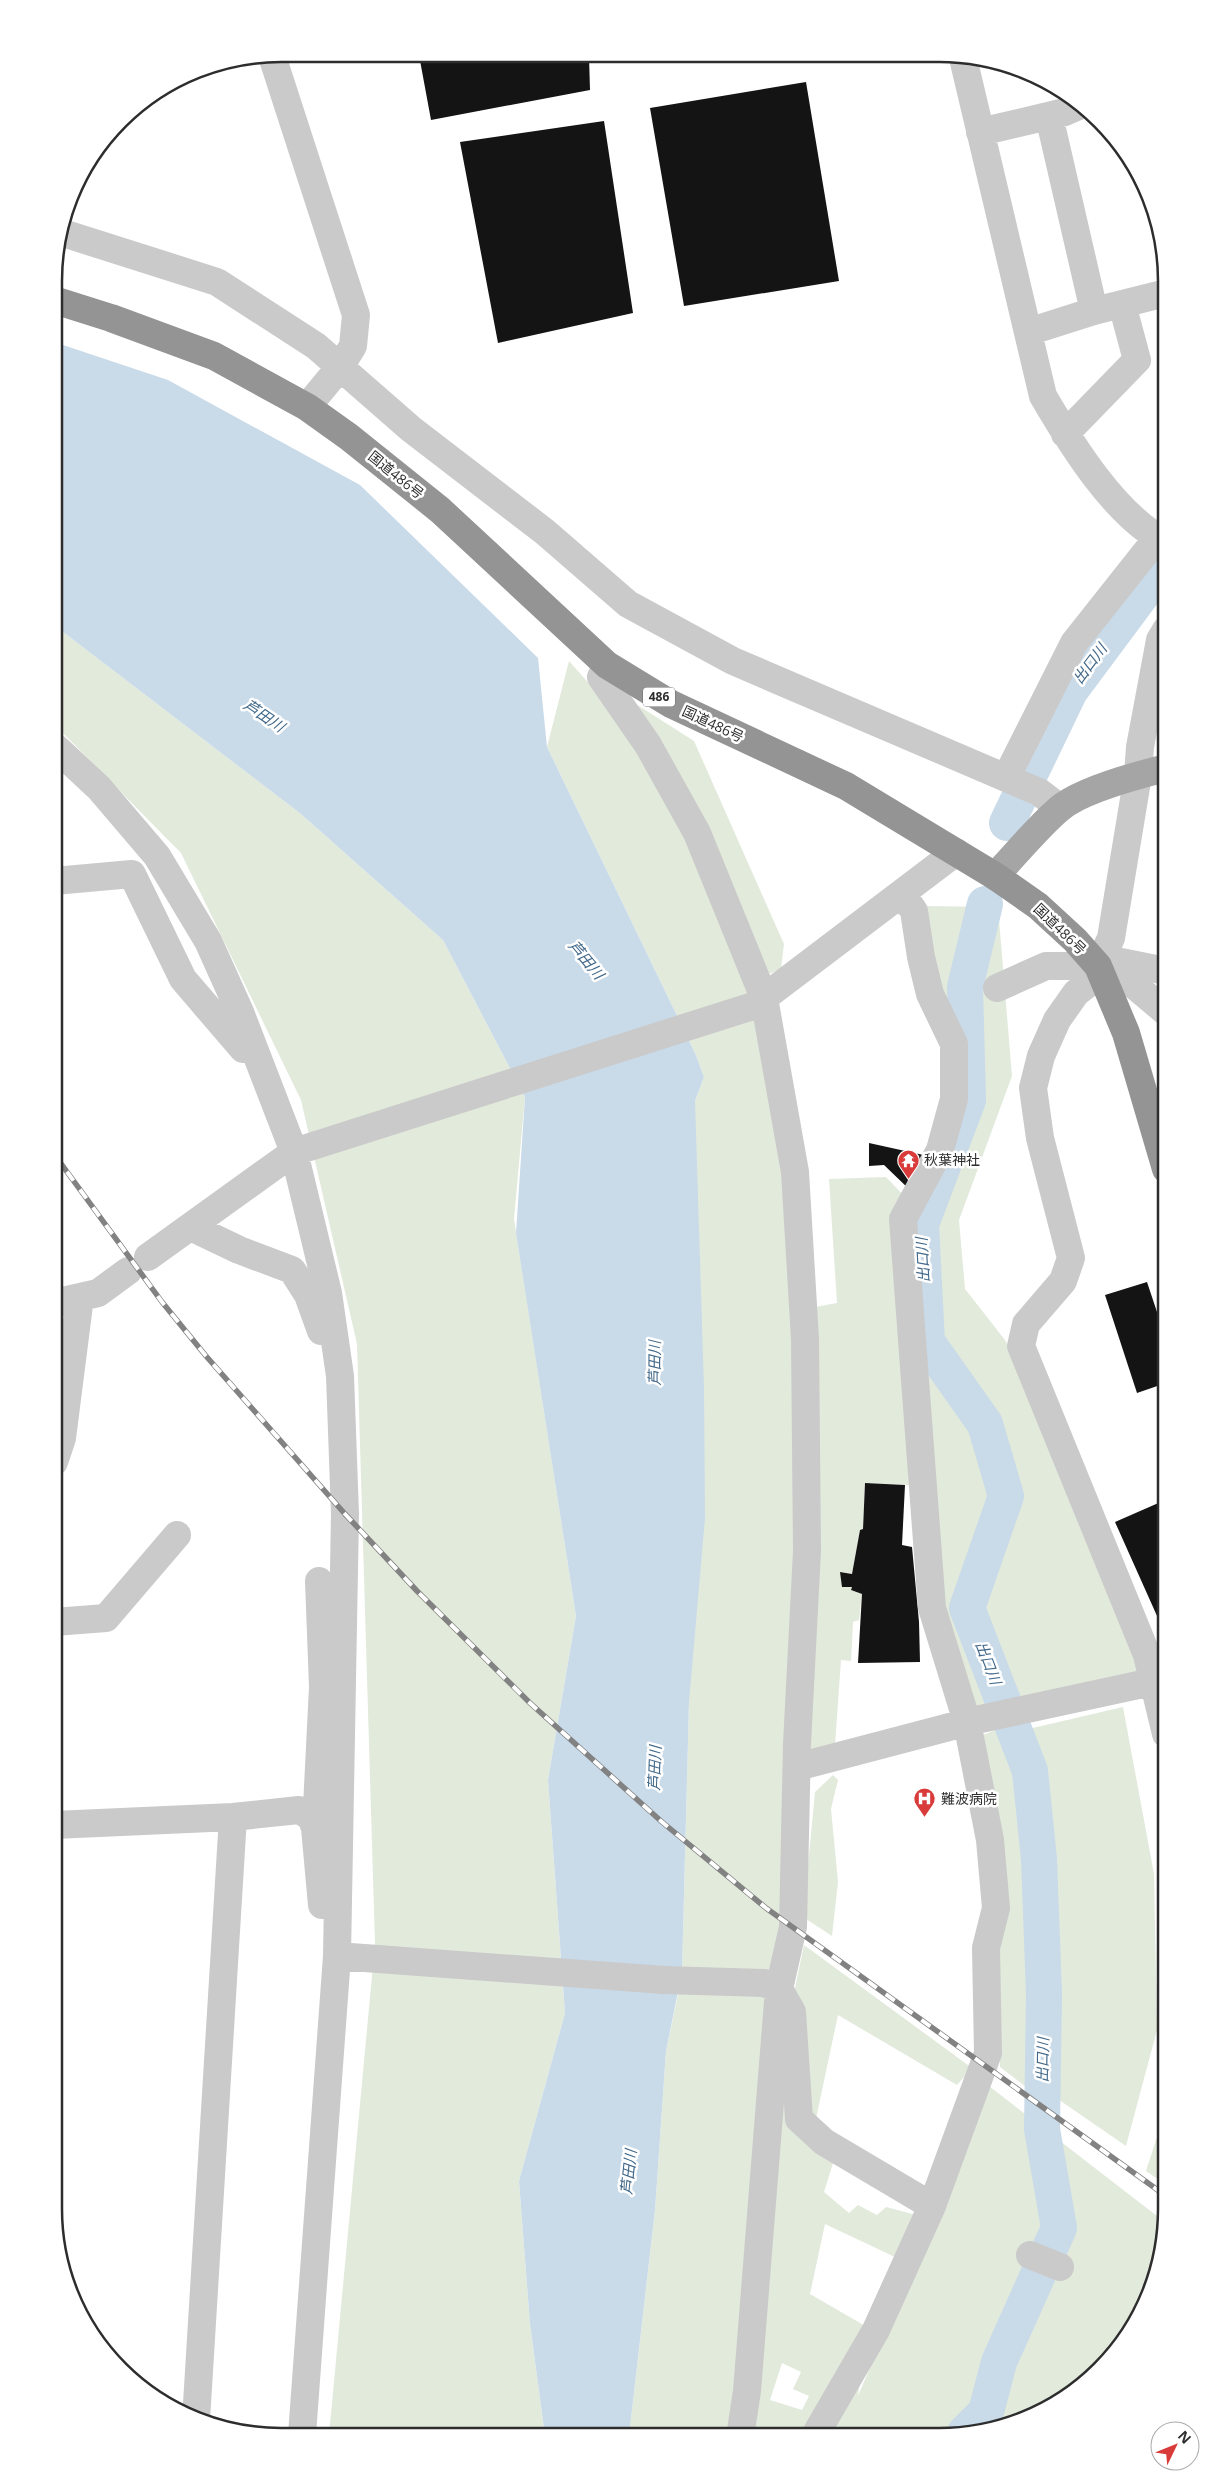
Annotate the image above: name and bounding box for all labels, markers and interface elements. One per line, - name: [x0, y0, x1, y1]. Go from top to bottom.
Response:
- street label: 国道486号: [365, 446, 428, 503]
- water label: 出口川: [1068, 638, 1112, 687]
- road number: 486: [643, 688, 675, 706]
- water label: 芦田川: [240, 694, 290, 737]
- street label: 国道486号: [679, 701, 747, 746]
- street label: 国道486号: [1030, 899, 1091, 958]
- water label: 芦田川: [565, 936, 610, 985]
- temple icon: 秋葉神社: [896, 1148, 920, 1179]
- place label: 秋葉神社: [924, 1150, 980, 1169]
- water label: 出口川: [911, 1235, 933, 1283]
- water label: 芦田川: [644, 1339, 664, 1386]
- water label: 出口川: [972, 1638, 1007, 1689]
- water label: 芦田川: [643, 1743, 665, 1791]
- hospital icon: 難波病院: [913, 1787, 937, 1818]
- place label: 難波病院: [941, 1789, 997, 1808]
- water label: 出口川: [1032, 2035, 1052, 2083]
- water label: 芦田川: [616, 2146, 641, 2195]
- north arrow: [1150, 2421, 1200, 2471]
- text: N: [1174, 2426, 1196, 2447]

